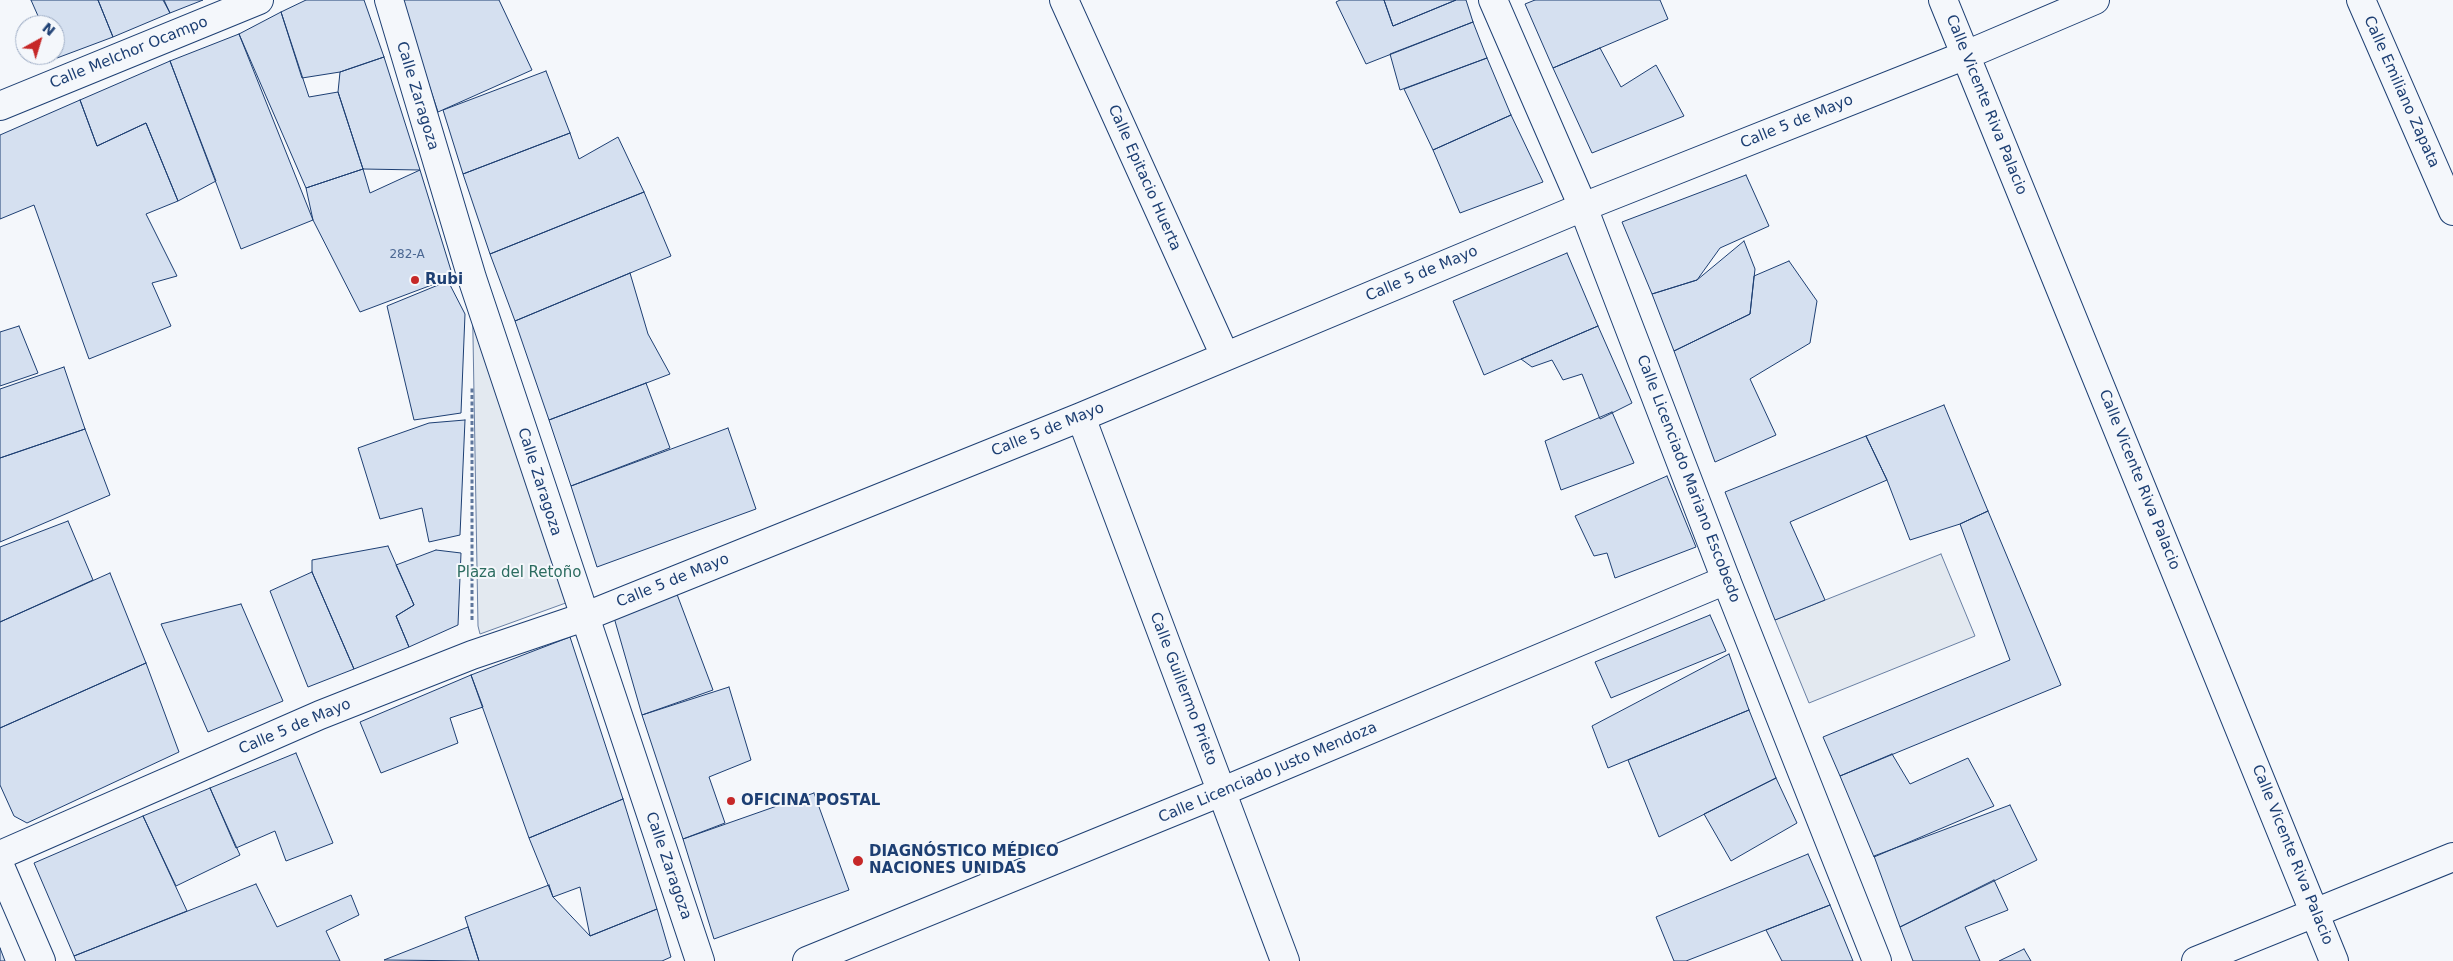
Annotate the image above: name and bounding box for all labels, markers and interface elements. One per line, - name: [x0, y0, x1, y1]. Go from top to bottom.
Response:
- street label: Calle Vicente Riva Palacio: [1942, 12, 2030, 198]
- street label: Calle Melchor Ocampo: [47, 13, 211, 93]
- street label: Calle Emiliano Zapata: [2359, 13, 2443, 171]
- north arrow: [15, 15, 65, 65]
- text: N: [39, 19, 58, 39]
- street label: Calle Zaragoza: [392, 40, 442, 152]
- street label: Calle 5 de Mayo: [1738, 91, 1856, 153]
- street label: Calle Epitacio Huerta: [1104, 102, 1184, 254]
- street label: Calle 5 de Mayo: [1363, 242, 1481, 306]
- house number: 282-A: [389, 248, 425, 262]
- place label: Rubi: [425, 271, 463, 289]
- marker: Rubi: [409, 274, 421, 286]
- street label: Calle Licenciado Mariano Escobedo: [1632, 353, 1744, 605]
- street label: Calle Vicente Riva Palacio: [2095, 387, 2183, 573]
- street label: Calle 5 de Mayo: [989, 399, 1107, 461]
- street label: Calle Zaragoza: [513, 426, 565, 538]
- street label: Calle 5 de Mayo: [614, 550, 732, 612]
- park label: Plaza del Retoño: [457, 564, 581, 582]
- street label: Calle Guillermo Prieto: [1145, 610, 1221, 768]
- street label: Calle 5 de Mayo: [236, 695, 354, 759]
- street label: Calle Licenciado Justo Mendoza: [1156, 719, 1380, 827]
- street label: Calle Vicente Riva Palacio: [2248, 762, 2336, 948]
- place label: OFICINA POSTAL: [741, 792, 880, 810]
- marker: OFICINA POSTAL: [725, 795, 737, 807]
- street label: Calle Zaragoza: [641, 810, 695, 922]
- place label: DIAGNÓSTICO MÉDICO NACIONES UNIDAS: [869, 843, 1059, 878]
- marker: DIAGNÓSTICO MÉDICO NACIONES UNIDAS: [851, 854, 865, 868]

